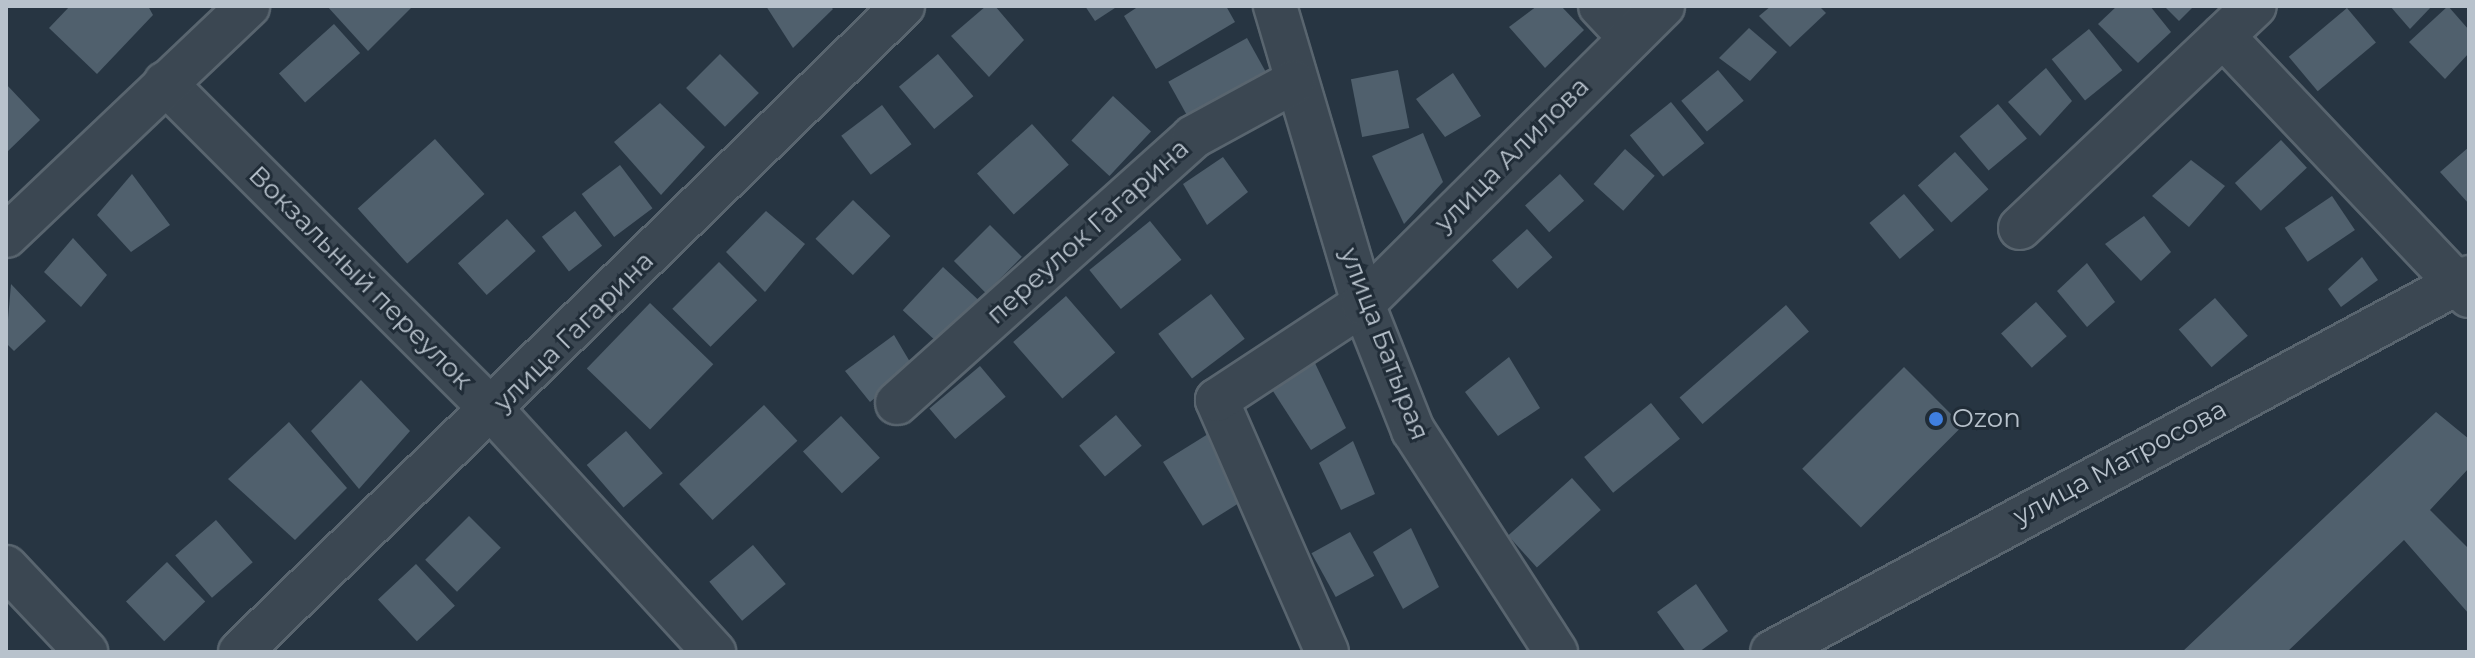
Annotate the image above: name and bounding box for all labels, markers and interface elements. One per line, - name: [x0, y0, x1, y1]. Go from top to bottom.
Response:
- street label: улица Алилова: [1428, 71, 1596, 239]
- street label: переулок Гагарина: [980, 133, 1196, 331]
- street label: Вокзальный переулок: [242, 160, 478, 396]
- street label: улица Батырая: [1333, 243, 1435, 445]
- street label: улица Гагарина: [488, 246, 660, 418]
- street label: улица Матросова: [2008, 394, 2232, 532]
- place label: Ozon: [1952, 403, 2021, 435]
- marker: Ozon: [1927, 410, 1945, 428]

